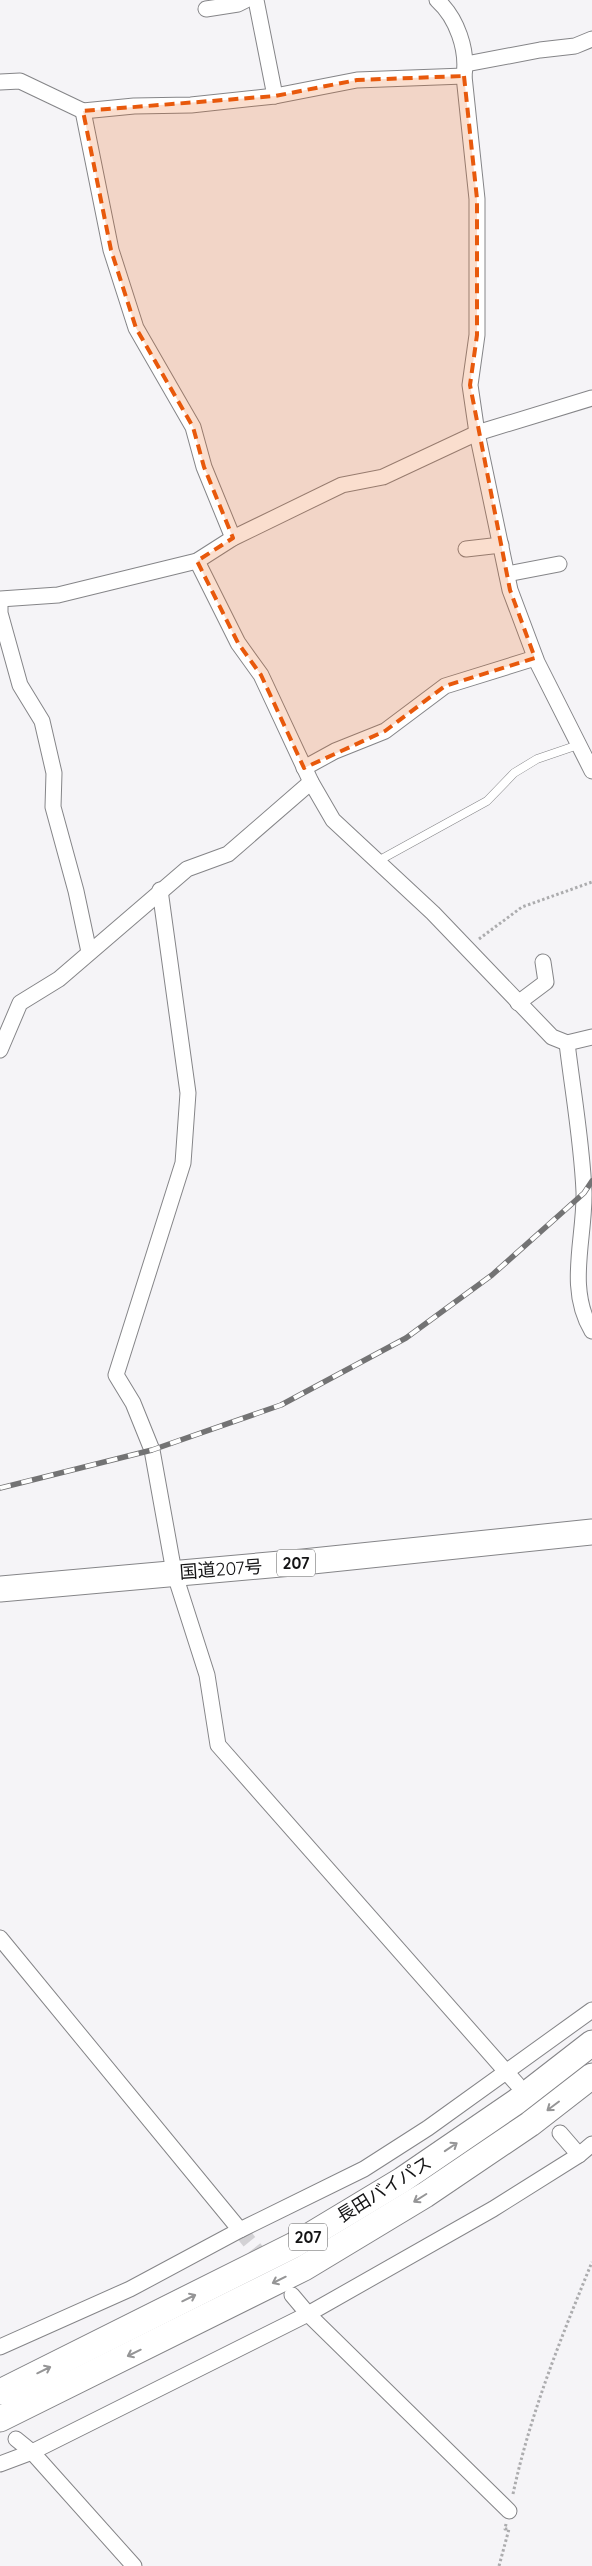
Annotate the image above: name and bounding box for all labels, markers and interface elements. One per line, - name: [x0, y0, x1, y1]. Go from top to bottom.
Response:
- road number: 207: [277, 1550, 315, 1576]
- street label: 国道207号: [179, 1555, 263, 1583]
- one-way arrow: [546, 2101, 560, 2111]
- one-way arrow: [443, 2142, 457, 2152]
- street label: 長田バイパス: [332, 2151, 436, 2227]
- one-way arrow: [413, 2194, 427, 2204]
- road number: 207: [289, 2224, 327, 2250]
- one-way arrow: [272, 2276, 287, 2286]
- one-way arrow: [181, 2293, 196, 2302]
- one-way arrow: [127, 2349, 142, 2358]
- one-way arrow: [36, 2365, 51, 2375]

